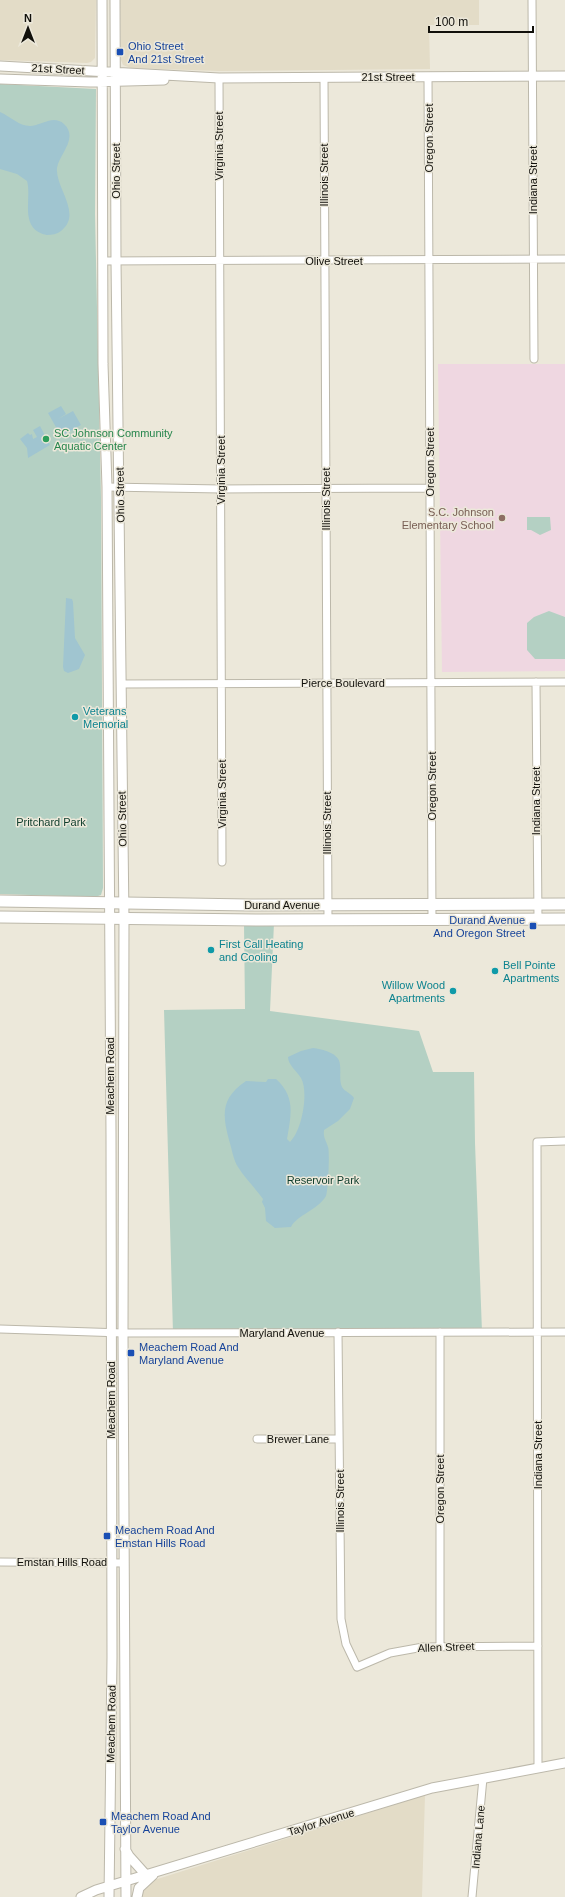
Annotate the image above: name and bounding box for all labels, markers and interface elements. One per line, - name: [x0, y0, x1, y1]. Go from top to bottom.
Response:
- north arrow: [8, 8, 48, 48]
- scale bar: [429, 8, 533, 34]
- text: N: [24, 12, 32, 24]
- text: 100 m: [435, 15, 468, 29]
- place label: Ohio Street And 21st Street: [128, 40, 204, 65]
- marker: Ohio Street And 21st Street: [115, 47, 125, 57]
- street label: 21st Street: [31, 62, 85, 76]
- street label: 21st Street: [361, 71, 415, 83]
- street label: Oregon Street: [423, 103, 435, 173]
- street label: Virginia Street: [213, 112, 225, 180]
- street label: Ohio Street: [110, 143, 122, 199]
- street label: Illinois Street: [318, 144, 330, 206]
- street label: Indiana Street: [527, 146, 539, 214]
- street label: Olive Street: [305, 255, 363, 267]
- place label: SC Johnson Community Aquatic Center: [54, 427, 173, 452]
- street label: Oregon Street: [424, 427, 436, 497]
- marker: SC Johnson Community Aquatic Center: [41, 434, 51, 444]
- street label: Virginia Street: [215, 436, 227, 504]
- street label: Ohio Street: [114, 467, 126, 523]
- street label: Illinois Street: [320, 468, 332, 530]
- place label: S.C. Johnson Elementary School: [402, 506, 494, 531]
- marker: S.C. Johnson Elementary School: [497, 513, 507, 523]
- street label: Pierce Boulevard: [301, 677, 385, 689]
- place label: Veterans Memorial: [83, 705, 128, 730]
- marker: Veterans Memorial: [70, 712, 80, 722]
- street label: Oregon Street: [426, 751, 438, 821]
- street label: Virginia Street: [216, 760, 228, 828]
- street label: Indiana Street: [530, 767, 542, 835]
- street label: Ohio Street: [116, 791, 128, 847]
- street label: Illinois Street: [321, 792, 333, 854]
- park label: Pritchard Park: [16, 816, 86, 828]
- street label: Durand Avenue: [244, 899, 320, 911]
- place label: Durand Avenue And Oregon Street: [433, 914, 525, 939]
- marker: Durand Avenue And Oregon Street: [528, 921, 538, 931]
- place label: First Call Heating and Cooling: [219, 938, 303, 963]
- marker: First Call Heating and Cooling: [206, 945, 216, 955]
- place label: Bell Pointe Apartments: [503, 959, 560, 984]
- marker: Bell Pointe Apartments: [490, 966, 500, 976]
- place label: Willow Wood Apartments: [382, 979, 445, 1004]
- marker: Willow Wood Apartments: [448, 986, 458, 996]
- street label: Meachem Road: [104, 1037, 116, 1115]
- park label: Reservoir Park: [287, 1174, 360, 1186]
- street label: Maryland Avenue: [240, 1327, 324, 1339]
- place label: Meachem Road And Maryland Avenue: [139, 1341, 239, 1366]
- marker: Meachem Road And Maryland Avenue: [126, 1348, 136, 1358]
- street label: Meachem Road: [105, 1361, 117, 1439]
- street label: Indiana Street: [532, 1421, 544, 1489]
- street label: Brewer Lane: [267, 1433, 329, 1445]
- street label: Oregon Street: [434, 1454, 446, 1524]
- street label: Illinois Street: [334, 1470, 346, 1532]
- place label: Meachem Road And Emstan Hills Road: [115, 1524, 215, 1549]
- marker: Meachem Road And Emstan Hills Road: [102, 1531, 112, 1541]
- street label: Emstan Hills Road: [17, 1556, 107, 1568]
- street label: Allen Street: [417, 1640, 475, 1654]
- street label: Meachem Road: [104, 1685, 118, 1763]
- street label: Indiana Lane: [469, 1805, 487, 1869]
- street label: Taylor Avenue: [286, 1806, 356, 1838]
- place label: Meachem Road And Taylor Avenue: [111, 1810, 211, 1835]
- marker: Meachem Road And Taylor Avenue: [98, 1817, 108, 1827]

